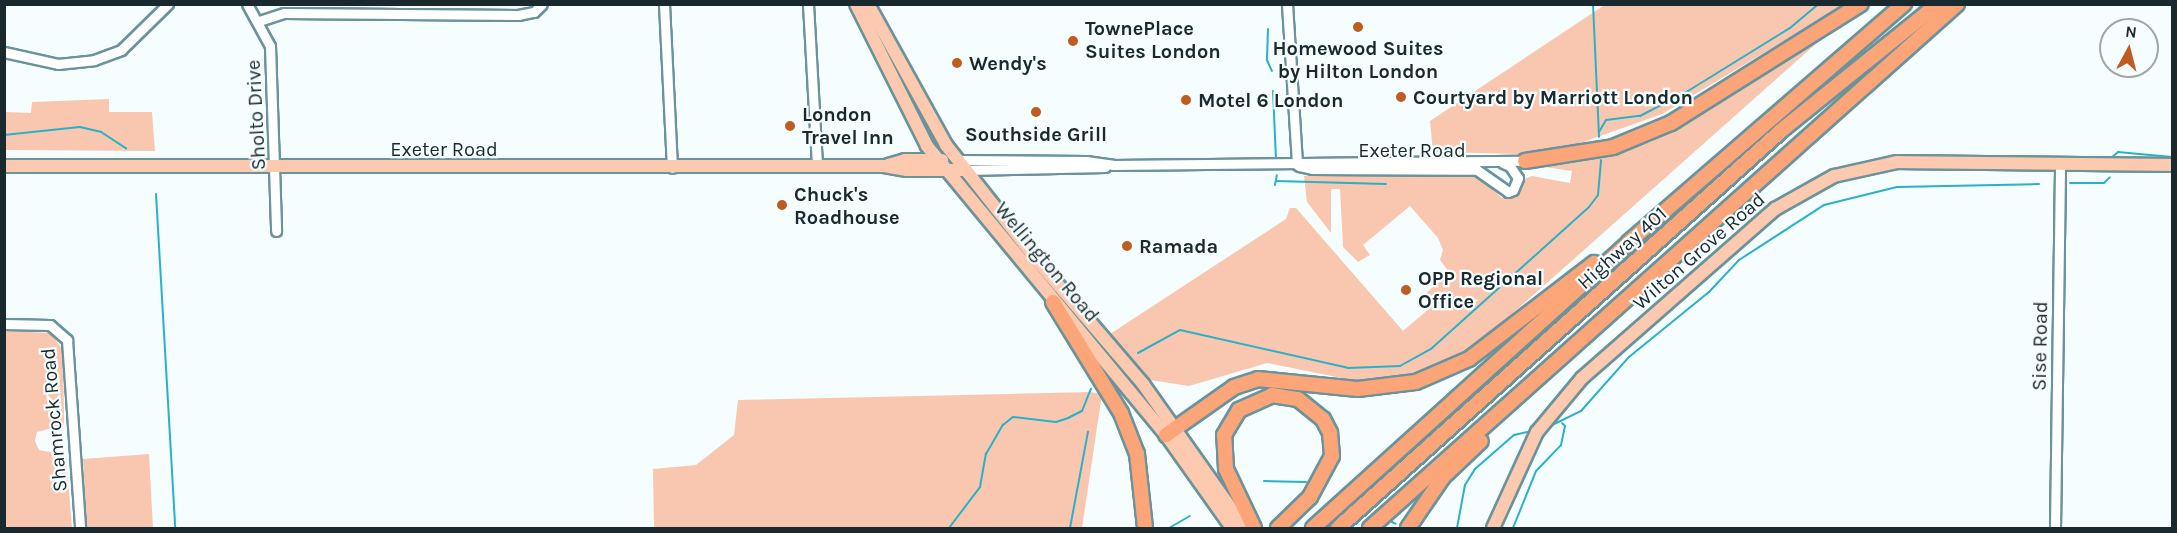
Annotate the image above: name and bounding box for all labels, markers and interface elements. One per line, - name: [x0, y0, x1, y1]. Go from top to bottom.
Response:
- place label: TownePlace Suites London: [1085, 17, 1221, 64]
- north arrow: [2099, 18, 2159, 78]
- marker: Homewood Suites by Hilton London: [1351, 20, 1365, 34]
- text: N: [2124, 21, 2138, 42]
- marker: TownePlace Suites London: [1066, 34, 1080, 48]
- place label: Homewood Suites by Hilton London: [1272, 36, 1444, 83]
- place label: Wendy's: [969, 51, 1047, 75]
- marker: Wendy's: [950, 56, 964, 70]
- street label: Sholto Drive: [241, 59, 271, 171]
- place label: Courtyard by Marriott London: [1413, 85, 1693, 109]
- place label: Motel 6 London: [1198, 88, 1343, 112]
- marker: Courtyard by Marriott London: [1394, 90, 1408, 104]
- marker: Motel 6 London: [1179, 93, 1193, 107]
- place label: London Travel Inn: [802, 102, 894, 149]
- marker: Southside Grill: [1029, 105, 1043, 119]
- marker: London Travel Inn: [783, 119, 797, 133]
- place label: Southside Grill: [965, 122, 1107, 146]
- street label: Exeter Road: [390, 137, 498, 161]
- street label: Exeter Road: [1358, 138, 1466, 162]
- place label: Chuck's Roadhouse: [794, 182, 900, 229]
- street label: Wilton Grove Road: [1628, 187, 1770, 315]
- street label: Wellington Road: [990, 197, 1104, 327]
- marker: Chuck's Roadhouse: [775, 198, 789, 212]
- street label: Highway 401: [1572, 202, 1672, 294]
- place label: Ramada: [1139, 234, 1218, 258]
- marker: Ramada: [1120, 239, 1134, 253]
- place label: OPP Regional Office: [1418, 266, 1543, 313]
- marker: OPP Regional Office: [1399, 283, 1413, 297]
- street label: Sise Road: [2027, 301, 2053, 391]
- street label: Shamrock Road: [36, 347, 72, 493]

